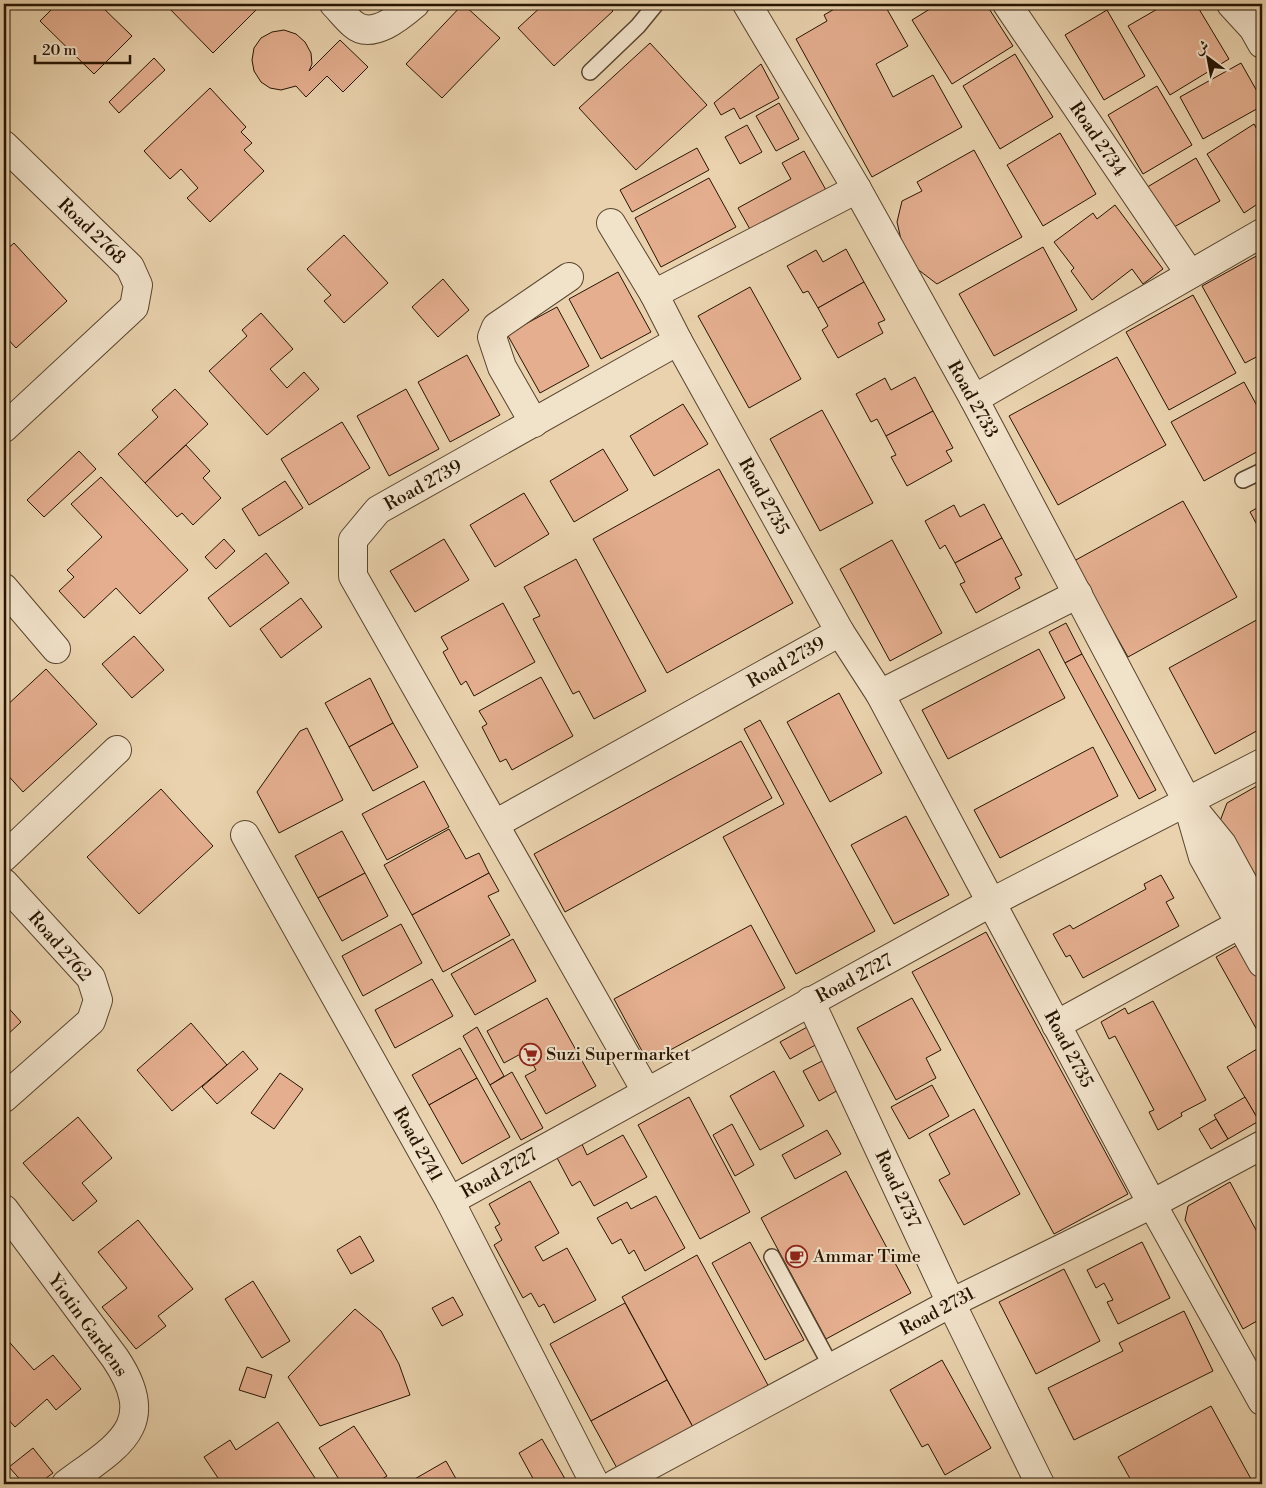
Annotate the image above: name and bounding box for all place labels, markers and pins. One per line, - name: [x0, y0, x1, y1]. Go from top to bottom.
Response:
- supermarket icon: Suzi Supermarket: [518, 1042, 542, 1066]
- place label: Suzi Supermarket: [546, 1043, 691, 1066]
- cafe icon: Ammar Time: [785, 1244, 809, 1268]
- place label: Ammar Time: [812, 1245, 921, 1268]

